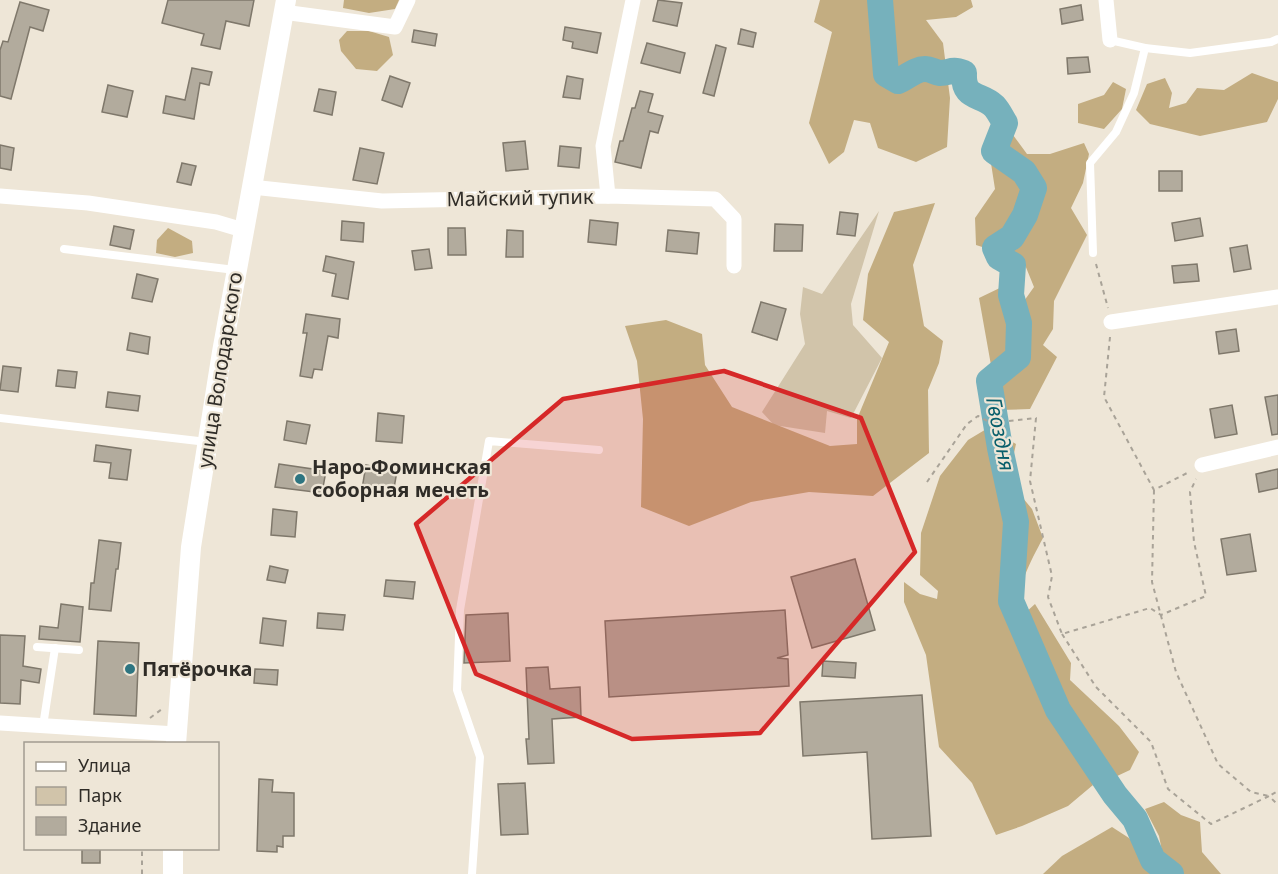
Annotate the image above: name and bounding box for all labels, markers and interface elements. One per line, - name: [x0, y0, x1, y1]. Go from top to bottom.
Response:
- street label: Майский тупик: [446, 183, 594, 212]
- street label: улица Володарского: [191, 270, 248, 470]
- water label: Гвоздня: [980, 395, 1022, 473]
- place label: Наро-Фоминская соборная мечеть: [312, 453, 491, 503]
- marker: Наро-Фоминская соборная мечеть: [293, 472, 307, 486]
- place label: Пятёрочка: [142, 655, 252, 682]
- marker: Пятёрочка: [123, 662, 137, 676]
- legend: [24, 742, 219, 850]
- text: Улица: [78, 753, 131, 777]
- text: Парк: [78, 783, 122, 807]
- text: Здание: [78, 813, 142, 837]

